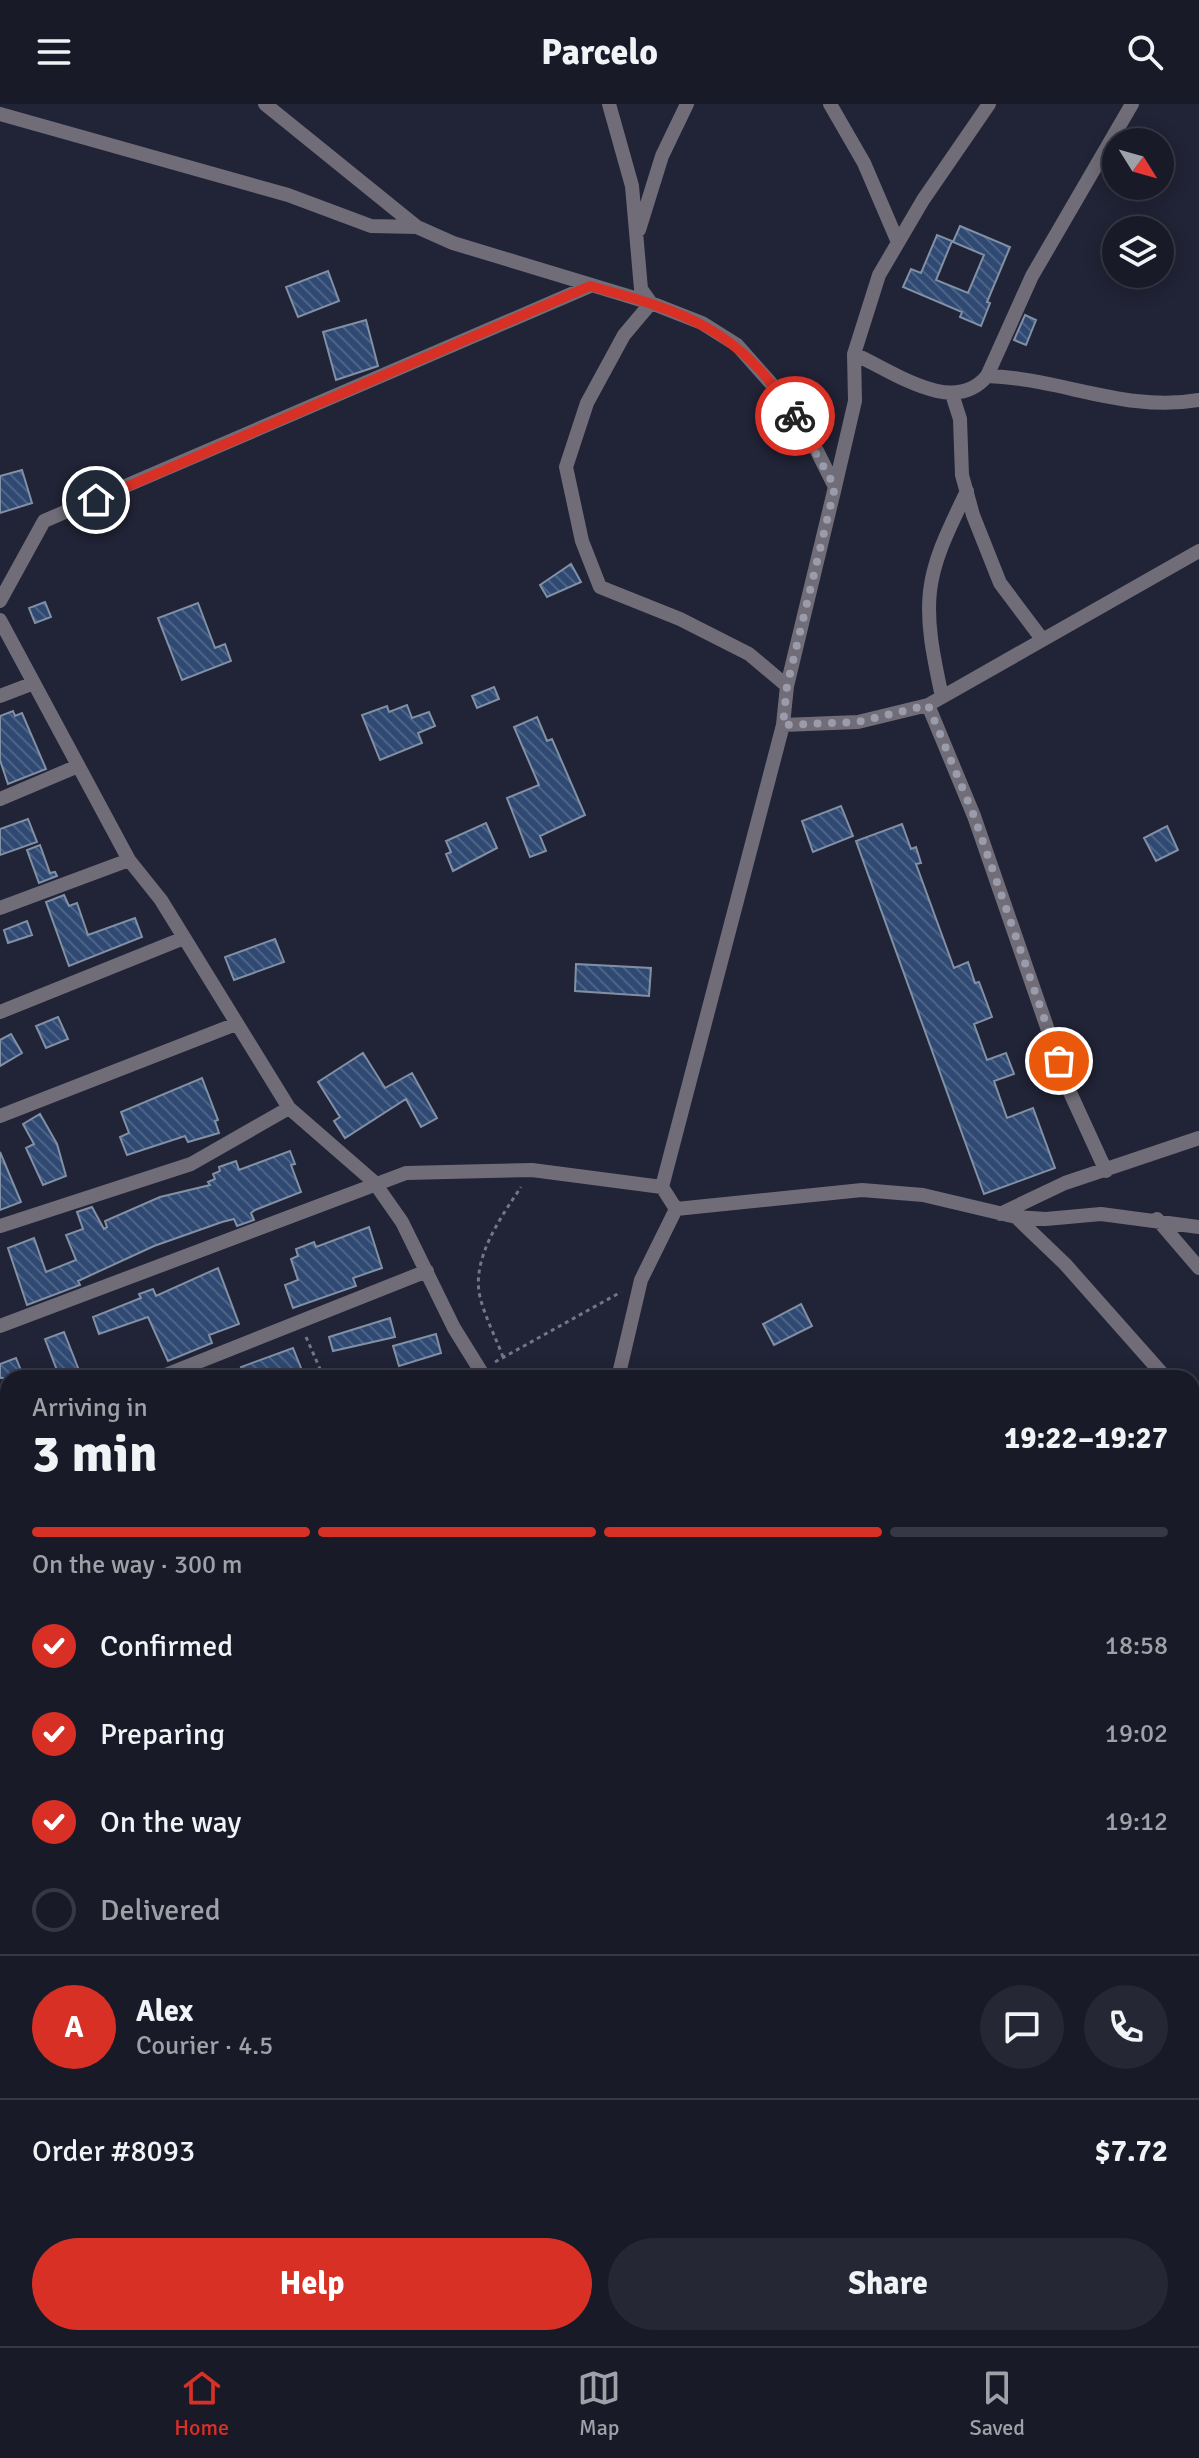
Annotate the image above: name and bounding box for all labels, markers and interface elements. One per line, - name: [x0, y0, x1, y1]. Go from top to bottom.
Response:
- icon: menu: [32, 30, 76, 74]
- text: Parcelo: [541, 30, 658, 75]
- icon: search: [1123, 30, 1167, 74]
- north arrow: [1102, 128, 1174, 200]
- map controls: [1102, 128, 1174, 288]
- button: layers: [1102, 216, 1174, 288]
- courier: [755, 376, 835, 456]
- icon: bike: [773, 394, 817, 438]
- pin: [62, 466, 130, 534]
- icon: home: [74, 478, 118, 522]
- pin: [1025, 1027, 1093, 1095]
- icon: bag: [1037, 1039, 1081, 1083]
- text: Arriving in: [32, 1392, 148, 1424]
- text: 19:22–19:27: [1004, 1420, 1168, 1457]
- text: 3 min: [32, 1422, 158, 1486]
- text: On the way · 300 m: [32, 1549, 242, 1581]
- icon: check: [32, 1624, 76, 1668]
- text: Confirmed: [100, 1628, 233, 1665]
- text: 18:58: [1105, 1630, 1168, 1662]
- icon: check: [32, 1712, 76, 1756]
- text: Preparing: [100, 1716, 225, 1753]
- text: 19:02: [1105, 1718, 1168, 1750]
- icon: check: [32, 1800, 76, 1844]
- text: On the way: [100, 1804, 241, 1841]
- text: 19:12: [1105, 1806, 1168, 1838]
- text: Delivered: [100, 1892, 221, 1929]
- button: chat: [980, 1985, 1064, 2069]
- button: phone: [1084, 1985, 1168, 2069]
- text: Alex: [136, 1993, 193, 2030]
- text: A: [64, 2009, 84, 2046]
- text: Courier · 4.5: [136, 2030, 273, 2062]
- text: Order #8093: [32, 2133, 195, 2170]
- text: $7.72: [1095, 2133, 1168, 2170]
- button: Help: [32, 2238, 592, 2330]
- button: Share: [608, 2238, 1168, 2330]
- tab: Home: [174, 2366, 229, 2441]
- tab: Map: [577, 2366, 621, 2441]
- tab: Saved: [969, 2366, 1025, 2441]

